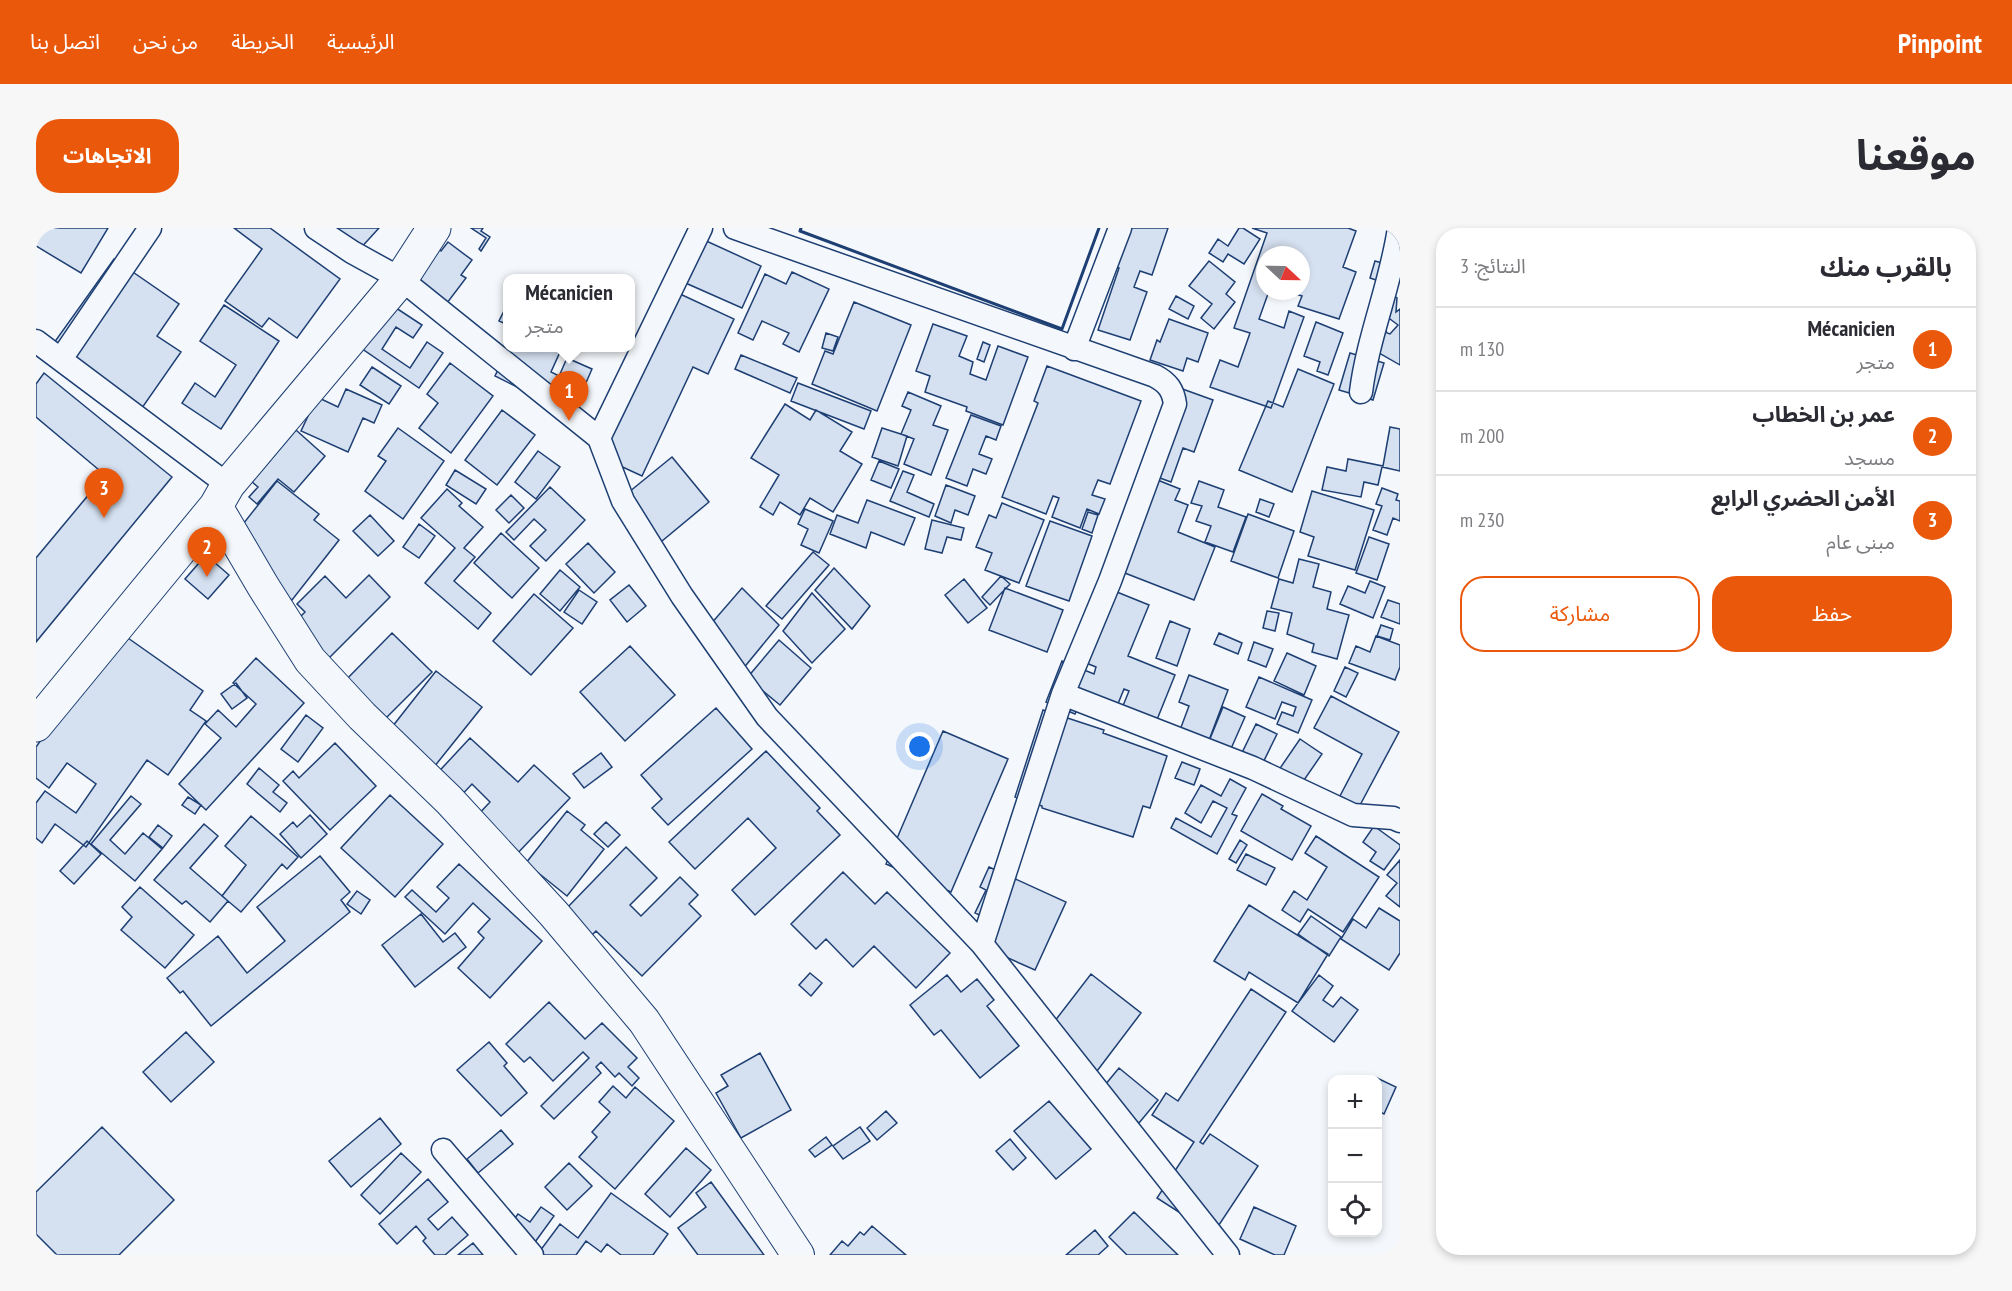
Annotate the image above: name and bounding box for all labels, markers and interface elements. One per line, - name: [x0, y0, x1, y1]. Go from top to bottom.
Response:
- text: Pinpoint: [1898, 24, 1982, 61]
- text: اتصل بنا: [30, 28, 100, 55]
- text: من نحن: [133, 28, 198, 55]
- text: الخريطة: [231, 28, 294, 55]
- text: الرئيسية: [327, 28, 395, 55]
- button: الاتجاهات: [36, 119, 179, 193]
- text: موقعنا: [1856, 127, 1976, 182]
- north arrow: [1256, 246, 1310, 300]
- text: بالقرب منك: [1820, 250, 1952, 283]
- text: النتائج: 3: [1460, 253, 1526, 279]
- popup: [503, 274, 635, 352]
- text: Mécanicien: [525, 278, 613, 306]
- text: متجر: [525, 313, 564, 339]
- text: Mécanicien: [1807, 314, 1895, 342]
- text: 130 m: [1460, 336, 1504, 362]
- text: 1: [1928, 336, 1937, 362]
- text: متجر: [1856, 349, 1895, 375]
- pin: 1: [550, 372, 588, 421]
- text: عمر بن الخطاب: [1752, 400, 1895, 428]
- text: 200 m: [1460, 423, 1504, 449]
- text: 2: [1928, 423, 1937, 449]
- text: مسجد: [1844, 445, 1895, 471]
- pin: 3: [84, 468, 124, 518]
- text: الأمن الحضري الرابع: [1711, 484, 1895, 512]
- text: 230 m: [1460, 507, 1504, 533]
- text: 3: [1928, 507, 1937, 533]
- pin: 2: [188, 528, 226, 577]
- text: مبنى عام: [1826, 529, 1895, 555]
- button: مشاركة: [1460, 576, 1700, 652]
- button: حفظ: [1712, 576, 1952, 652]
- your location: [905, 732, 934, 761]
- map controls: [1328, 1075, 1382, 1237]
- button: +: [1328, 1075, 1382, 1129]
- button: −: [1328, 1129, 1382, 1183]
- button: locate: [1328, 1183, 1382, 1237]

